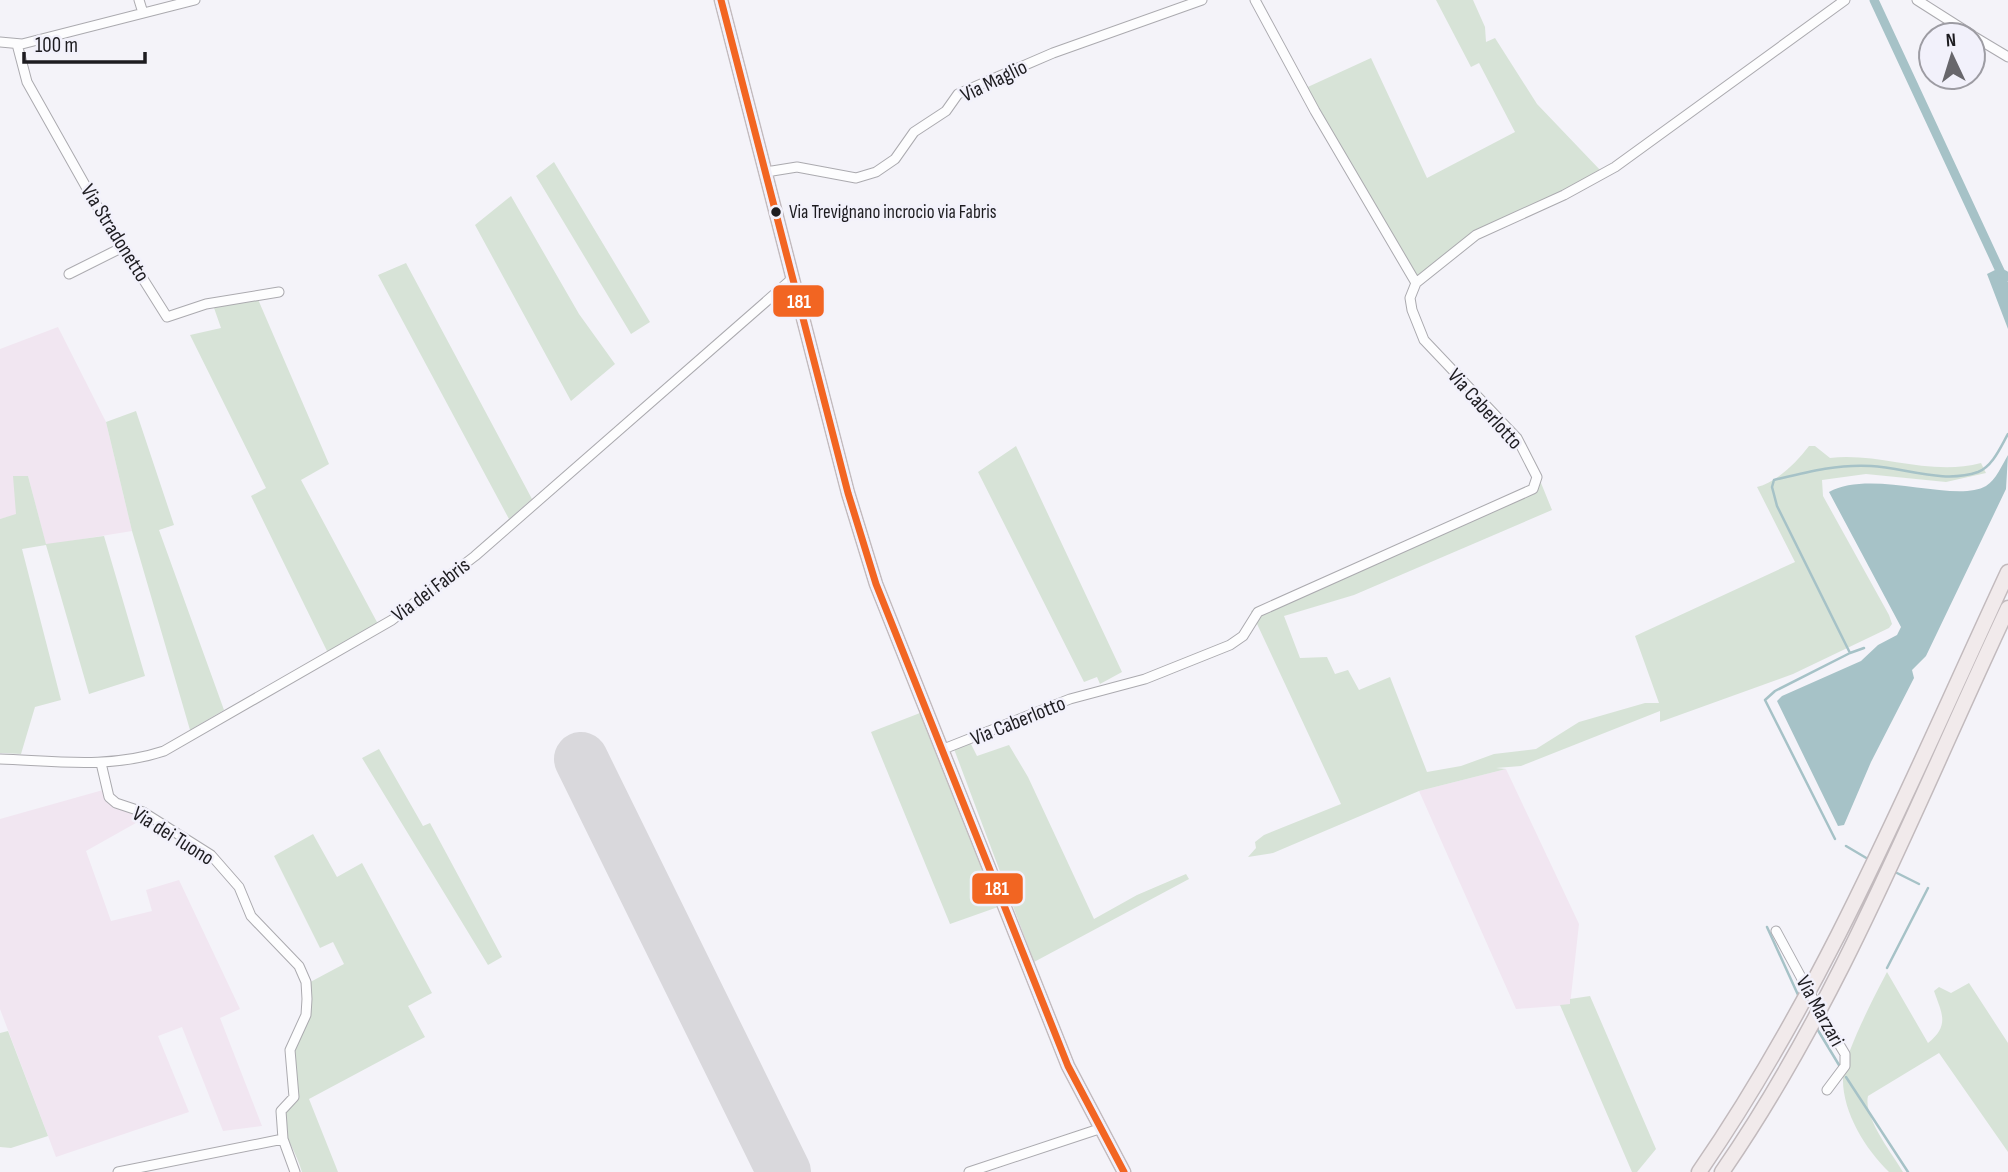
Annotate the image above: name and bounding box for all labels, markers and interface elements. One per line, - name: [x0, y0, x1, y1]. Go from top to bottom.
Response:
- scale bar: [24, 21, 145, 65]
- north arrow: [1917, 21, 1987, 91]
- text: N: [1945, 29, 1957, 52]
- text: 100 m: [35, 33, 78, 58]
- street label: Via Maglio: [957, 54, 1031, 108]
- street label: Via Stradonetto: [75, 180, 155, 286]
- place label: Via Trevignano incrocio via Fabris: [789, 201, 997, 224]
- marker: Via Trevignano incrocio via Fabris: [769, 205, 783, 219]
- line badge: 181: [772, 284, 825, 318]
- text: 181: [787, 291, 811, 314]
- street label: Via Caberlotto: [1442, 364, 1528, 454]
- street label: Via dei Fabris: [387, 553, 475, 627]
- street label: Via Caberlotto: [967, 691, 1069, 751]
- street label: Via dei Tuono: [128, 801, 218, 871]
- line badge: 181: [971, 872, 1024, 905]
- text: 181: [985, 878, 1009, 901]
- street label: Via Marzari: [1790, 971, 1850, 1051]

